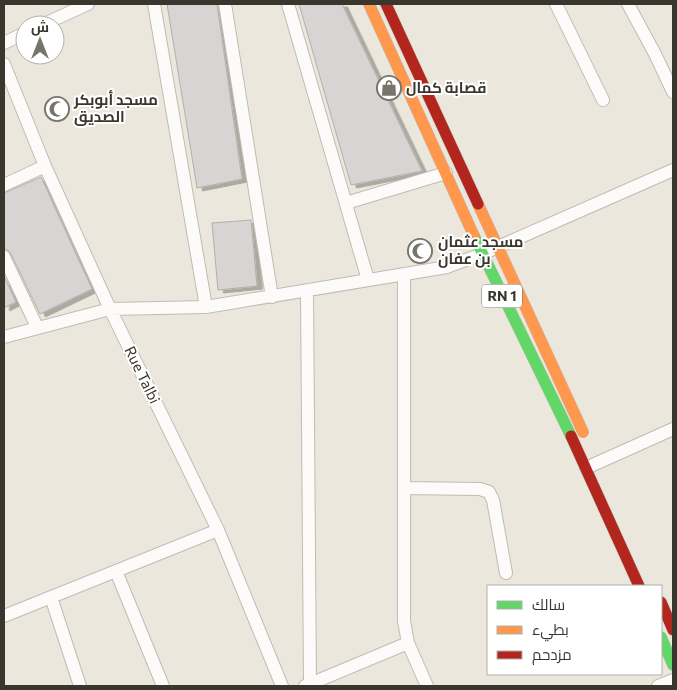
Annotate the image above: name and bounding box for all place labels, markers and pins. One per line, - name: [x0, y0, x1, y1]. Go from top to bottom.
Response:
- shop icon: قصابة كمال: [376, 75, 402, 101]
- place label: قصابة كمال: [406, 78, 486, 96]
- place label: مسجد أبوبكر الصديق: [73, 90, 158, 126]
- mosque icon: مسجد أبوبكر الصديق: [44, 96, 70, 122]
- place label: مسجد عثمان بن عفان: [438, 232, 524, 268]
- mosque icon: مسجد عثمان بن عفان: [407, 238, 433, 264]

